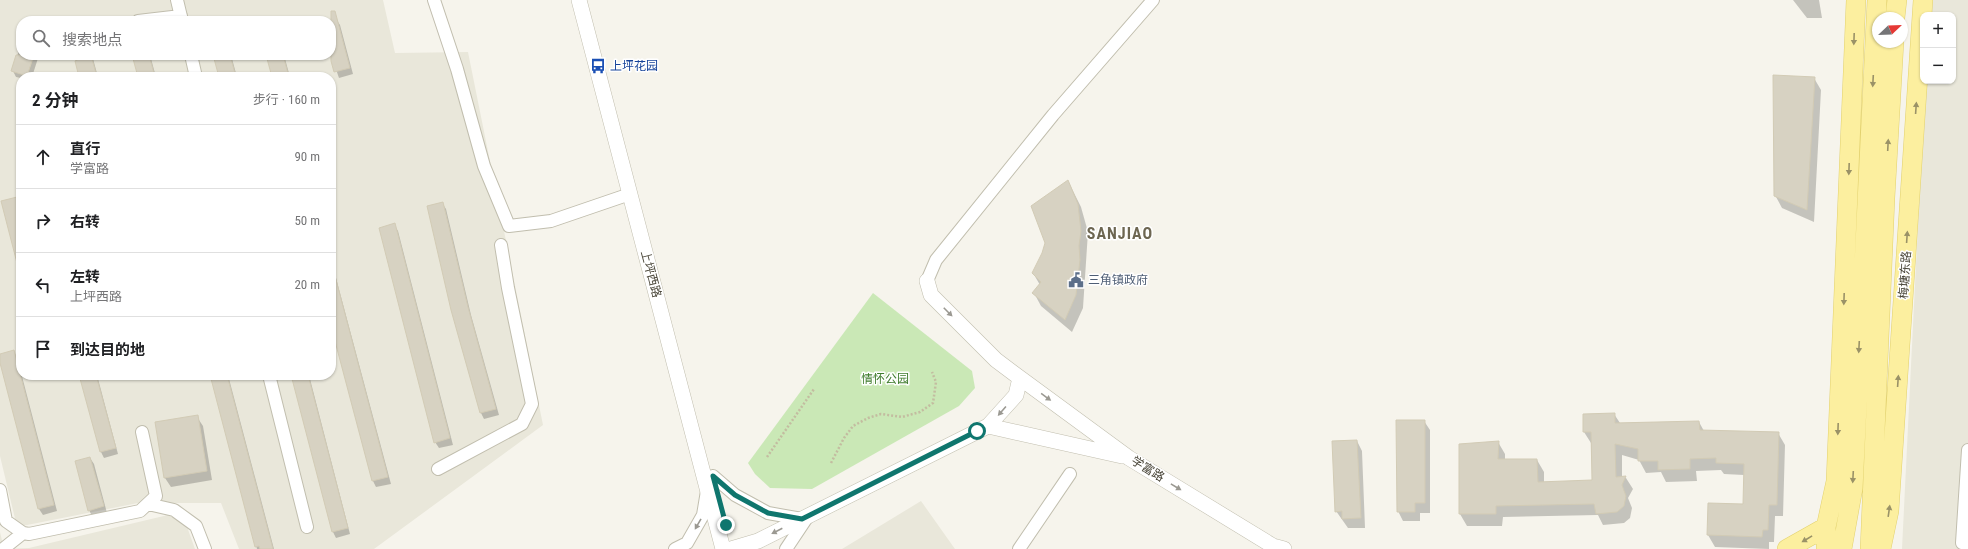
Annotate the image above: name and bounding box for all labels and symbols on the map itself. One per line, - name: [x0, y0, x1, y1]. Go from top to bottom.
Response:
- north arrow: [1872, 12, 1908, 48]
- one-way arrow: [1851, 33, 1858, 45]
- bus stop icon: 上坪花园: [589, 57, 607, 75]
- place label: 上坪花园: [610, 59, 658, 73]
- one-way arrow: [1869, 75, 1876, 87]
- one-way arrow: [1912, 102, 1919, 114]
- one-way arrow: [1885, 139, 1892, 151]
- one-way arrow: [1846, 163, 1852, 176]
- district label: SANJIAO: [1087, 224, 1153, 243]
- one-way arrow: [1904, 231, 1911, 243]
- street label: 上坪西路: [638, 249, 664, 299]
- street label: 梅塘东路: [1896, 251, 1914, 299]
- public building icon: 三角镇政府: [1067, 271, 1085, 289]
- place label: 三角镇政府: [1088, 273, 1148, 287]
- one-way arrow: [1840, 293, 1847, 305]
- one-way arrow: [943, 307, 953, 317]
- one-way arrow: [1856, 341, 1863, 353]
- park label: 情怀公园: [861, 372, 909, 386]
- one-way arrow: [1895, 374, 1901, 387]
- one-way arrow: [1041, 393, 1052, 401]
- one-way arrow: [998, 406, 1007, 417]
- route start: [968, 422, 986, 440]
- one-way arrow: [1835, 423, 1842, 435]
- street label: 学富路: [1129, 454, 1167, 484]
- one-way arrow: [1850, 471, 1857, 483]
- one-way arrow: [1170, 483, 1182, 490]
- one-way arrow: [1886, 505, 1892, 517]
- route end: [717, 516, 735, 534]
- one-way arrow: [695, 518, 702, 530]
- one-way arrow: [772, 528, 783, 534]
- one-way arrow: [1801, 535, 1813, 542]

